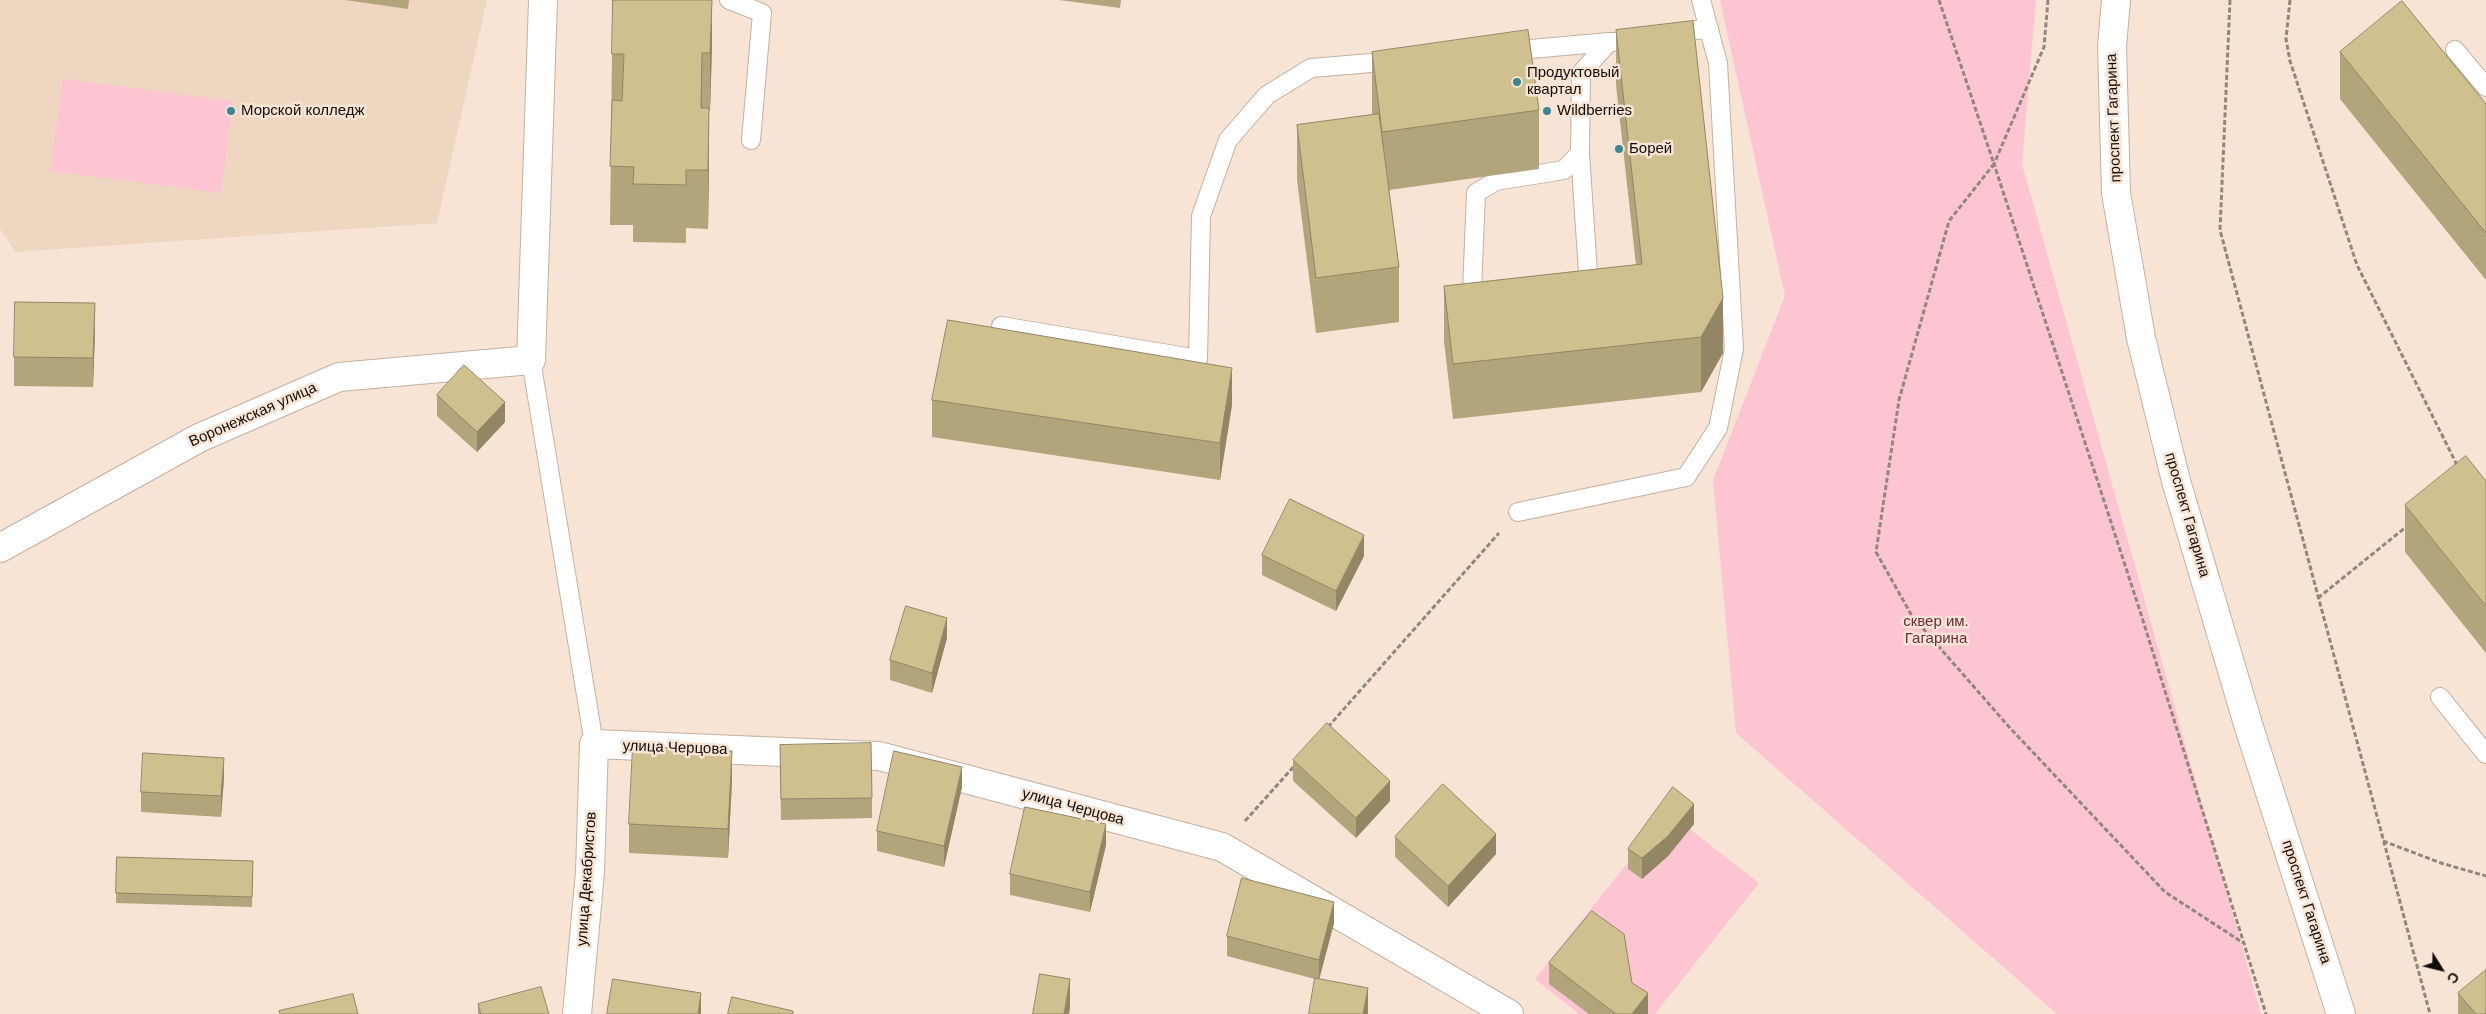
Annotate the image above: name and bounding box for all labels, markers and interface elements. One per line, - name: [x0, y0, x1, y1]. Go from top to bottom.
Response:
- street label: проспект Гагарина: [2103, 53, 2125, 183]
- place label: Продуктовый квартал: [1527, 64, 1619, 99]
- marker: Продуктовый квартал: [1511, 76, 1523, 88]
- place label: Морской колледж: [241, 102, 365, 120]
- place label: Wildberries: [1557, 102, 1632, 120]
- marker: Морской колледж: [225, 105, 237, 117]
- marker: Wildberries: [1541, 105, 1553, 117]
- place label: Борей: [1629, 140, 1672, 158]
- marker: Борей: [1613, 143, 1625, 155]
- street label: Воронежская улица: [186, 379, 320, 451]
- street label: проспект Гагарина: [2161, 451, 2213, 579]
- park label: сквер им. Гагарина: [1903, 613, 1969, 648]
- street label: улица Черцова: [622, 737, 728, 759]
- street label: улица Черцова: [1020, 785, 1126, 829]
- street label: улица Декабристов: [573, 811, 601, 947]
- street label: проспект Гагарина: [2278, 838, 2334, 966]
- north arrow: [2416, 944, 2466, 994]
- text: С: [2444, 969, 2463, 987]

